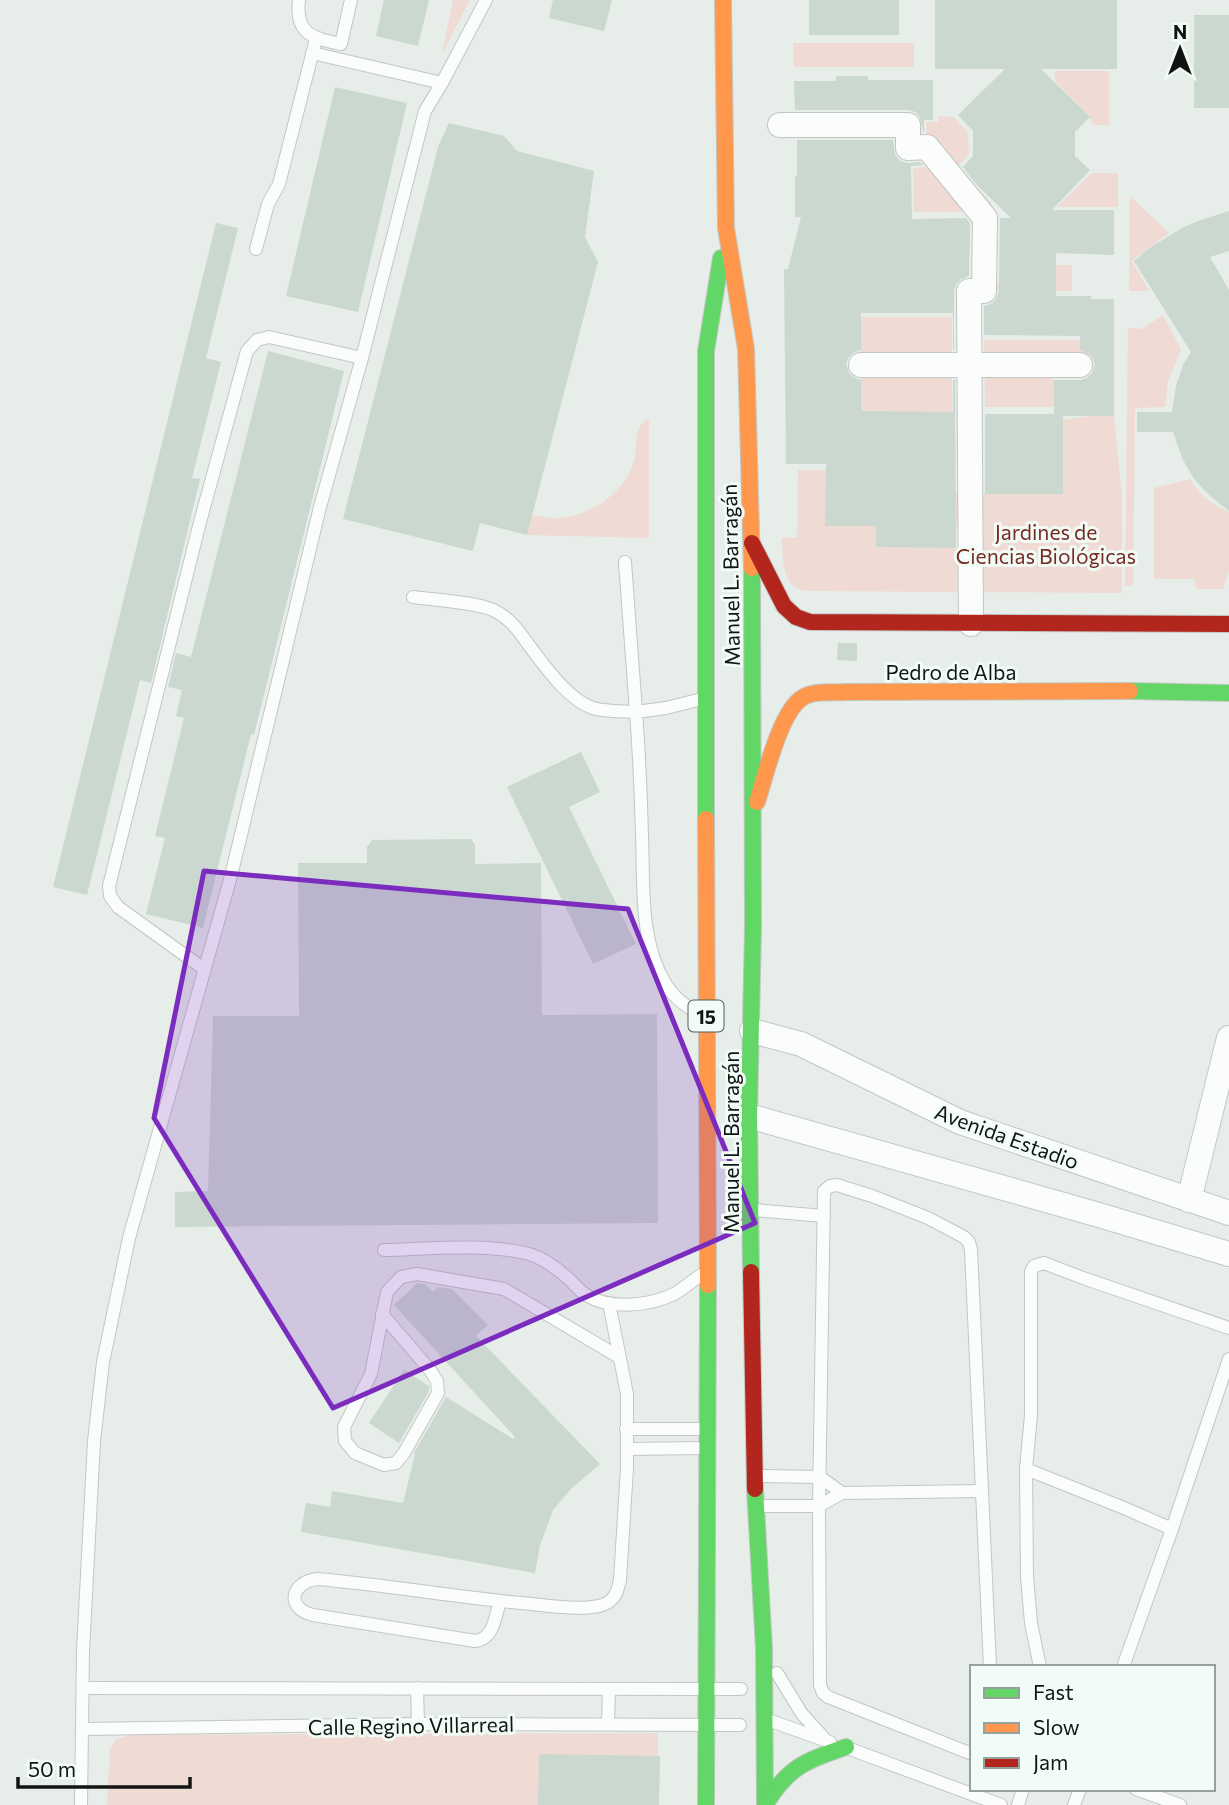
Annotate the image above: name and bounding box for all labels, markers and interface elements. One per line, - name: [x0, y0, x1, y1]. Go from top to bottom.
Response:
- north arrow: [1145, 14, 1215, 84]
- text: N: [1173, 20, 1187, 43]
- street label: Manuel L. Barragán: [716, 484, 744, 666]
- park label: Jardines de Ciencias Biológicas: [956, 519, 1136, 568]
- street label: Pedro de Alba: [885, 659, 1017, 684]
- road number: 15: [688, 1000, 724, 1032]
- street label: Manuel L. Barragán: [718, 1051, 743, 1233]
- street label: Avenida Estadio: [932, 1098, 1082, 1174]
- legend: [970, 1665, 1215, 1791]
- text: Fast: [1033, 1679, 1074, 1704]
- street label: Calle Regino Villarreal: [308, 1711, 514, 1739]
- text: Slow: [1033, 1714, 1080, 1739]
- scale bar: [18, 1745, 189, 1789]
- text: Jam: [1033, 1749, 1068, 1774]
- text: 50 m: [28, 1756, 76, 1781]

